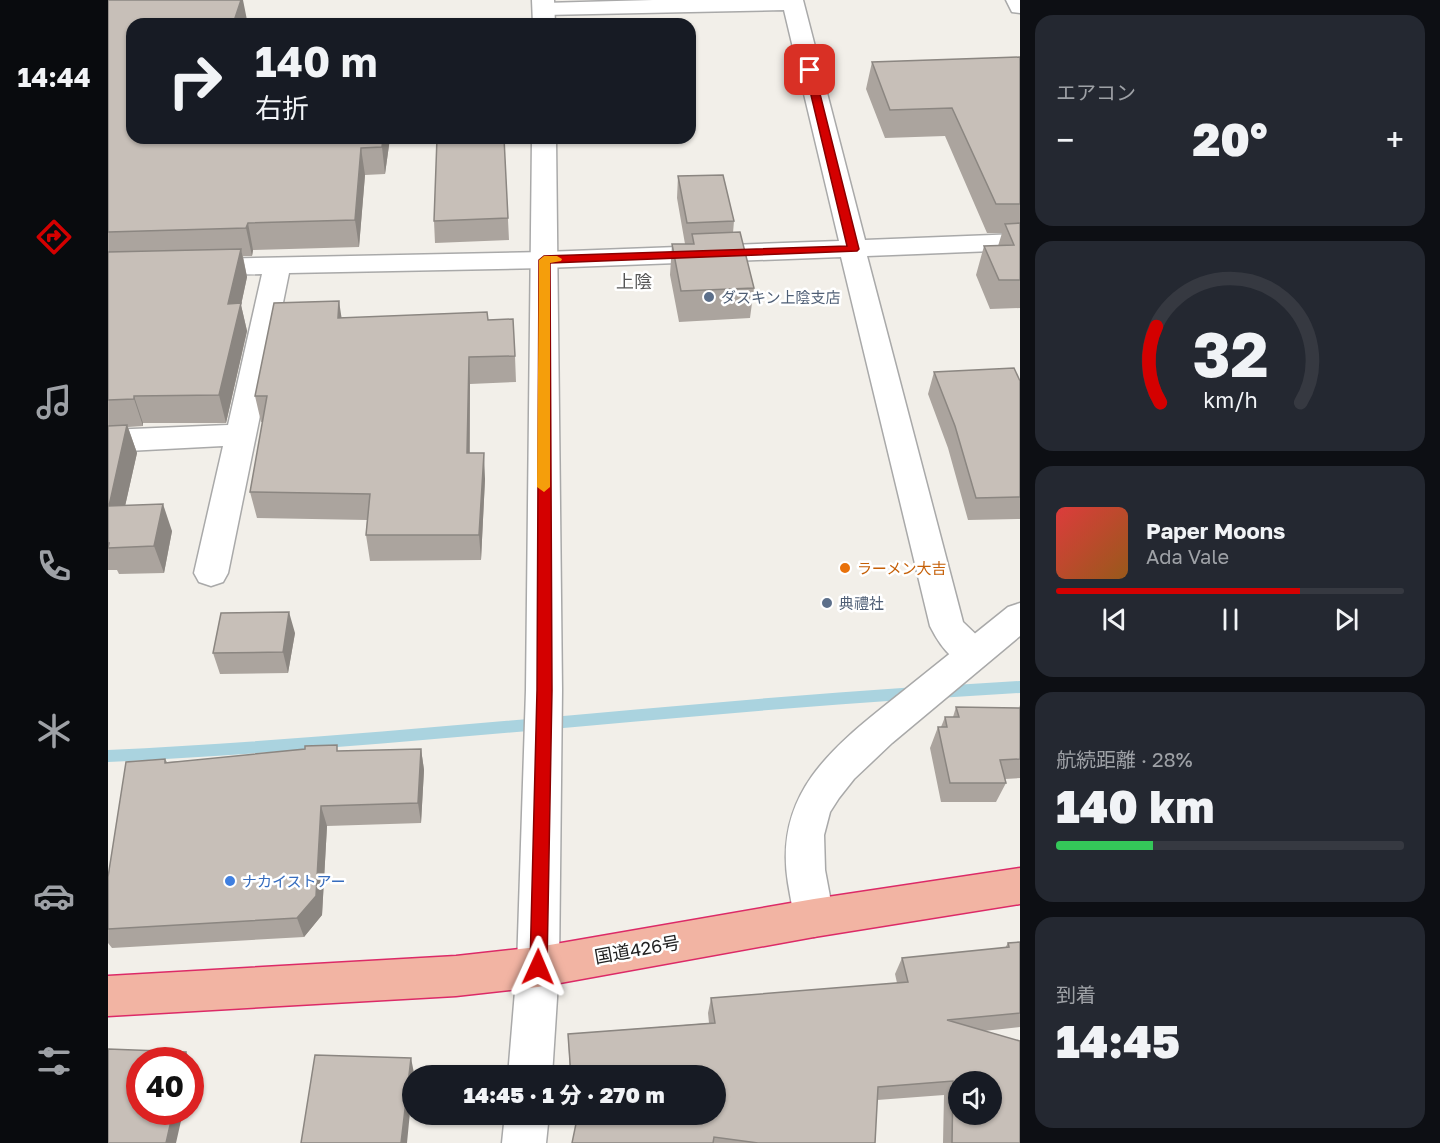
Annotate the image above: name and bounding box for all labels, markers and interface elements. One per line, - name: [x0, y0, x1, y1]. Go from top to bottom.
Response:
- text: 140 m: [255, 36, 377, 86]
- icon: right: [156, 42, 234, 120]
- pin: [784, 44, 835, 95]
- icon: arrive: [793, 53, 826, 86]
- text: 14:44: [17, 61, 91, 93]
- text: エアコン: [1056, 80, 1136, 104]
- text: 右折: [255, 92, 309, 124]
- text: 20°: [1192, 112, 1268, 166]
- text: −: [1056, 120, 1074, 159]
- text: +: [1386, 120, 1404, 159]
- icon: directions: [33, 216, 75, 258]
- district label: 上陰: [616, 270, 652, 292]
- place label: ダスキン上陰支店: [721, 288, 841, 306]
- marker: ダスキン上陰支店: [702, 290, 716, 304]
- text: 32: [1192, 316, 1268, 391]
- icon: music: [33, 381, 75, 423]
- text: km/h: [1203, 387, 1257, 413]
- text: Paper Moons: [1146, 517, 1285, 544]
- text: Ada Vale: [1146, 544, 1229, 568]
- icon: phone: [33, 545, 75, 587]
- place label: ラーメン大吉: [857, 559, 946, 577]
- marker: ラーメン大吉: [838, 561, 852, 575]
- place label: 典禮社: [839, 594, 884, 612]
- marker: 典禮社: [820, 596, 834, 610]
- icon: previous: [1098, 603, 1131, 636]
- icon: pause: [1214, 603, 1247, 636]
- icon: next: [1330, 603, 1363, 636]
- icon: climate: [33, 710, 75, 752]
- text: 航続距離 · 28%: [1056, 747, 1193, 771]
- text: 140 km: [1056, 779, 1214, 833]
- place label: ナカイストアー: [242, 872, 346, 890]
- marker: ナカイストアー: [223, 874, 237, 888]
- icon: car: [33, 875, 75, 917]
- street label: 国道426号: [593, 931, 681, 967]
- position arrow: [506, 935, 570, 999]
- text: 到着: [1056, 982, 1096, 1006]
- text: 14:45: [1056, 1014, 1180, 1068]
- icon: filters: [33, 1040, 75, 1082]
- speed limit sign: 40: [126, 1047, 204, 1125]
- map controls: [948, 1071, 1002, 1125]
- button: sound: [948, 1071, 1002, 1125]
- text: 14:45 · 1 分 · 270 m: [463, 1081, 665, 1108]

